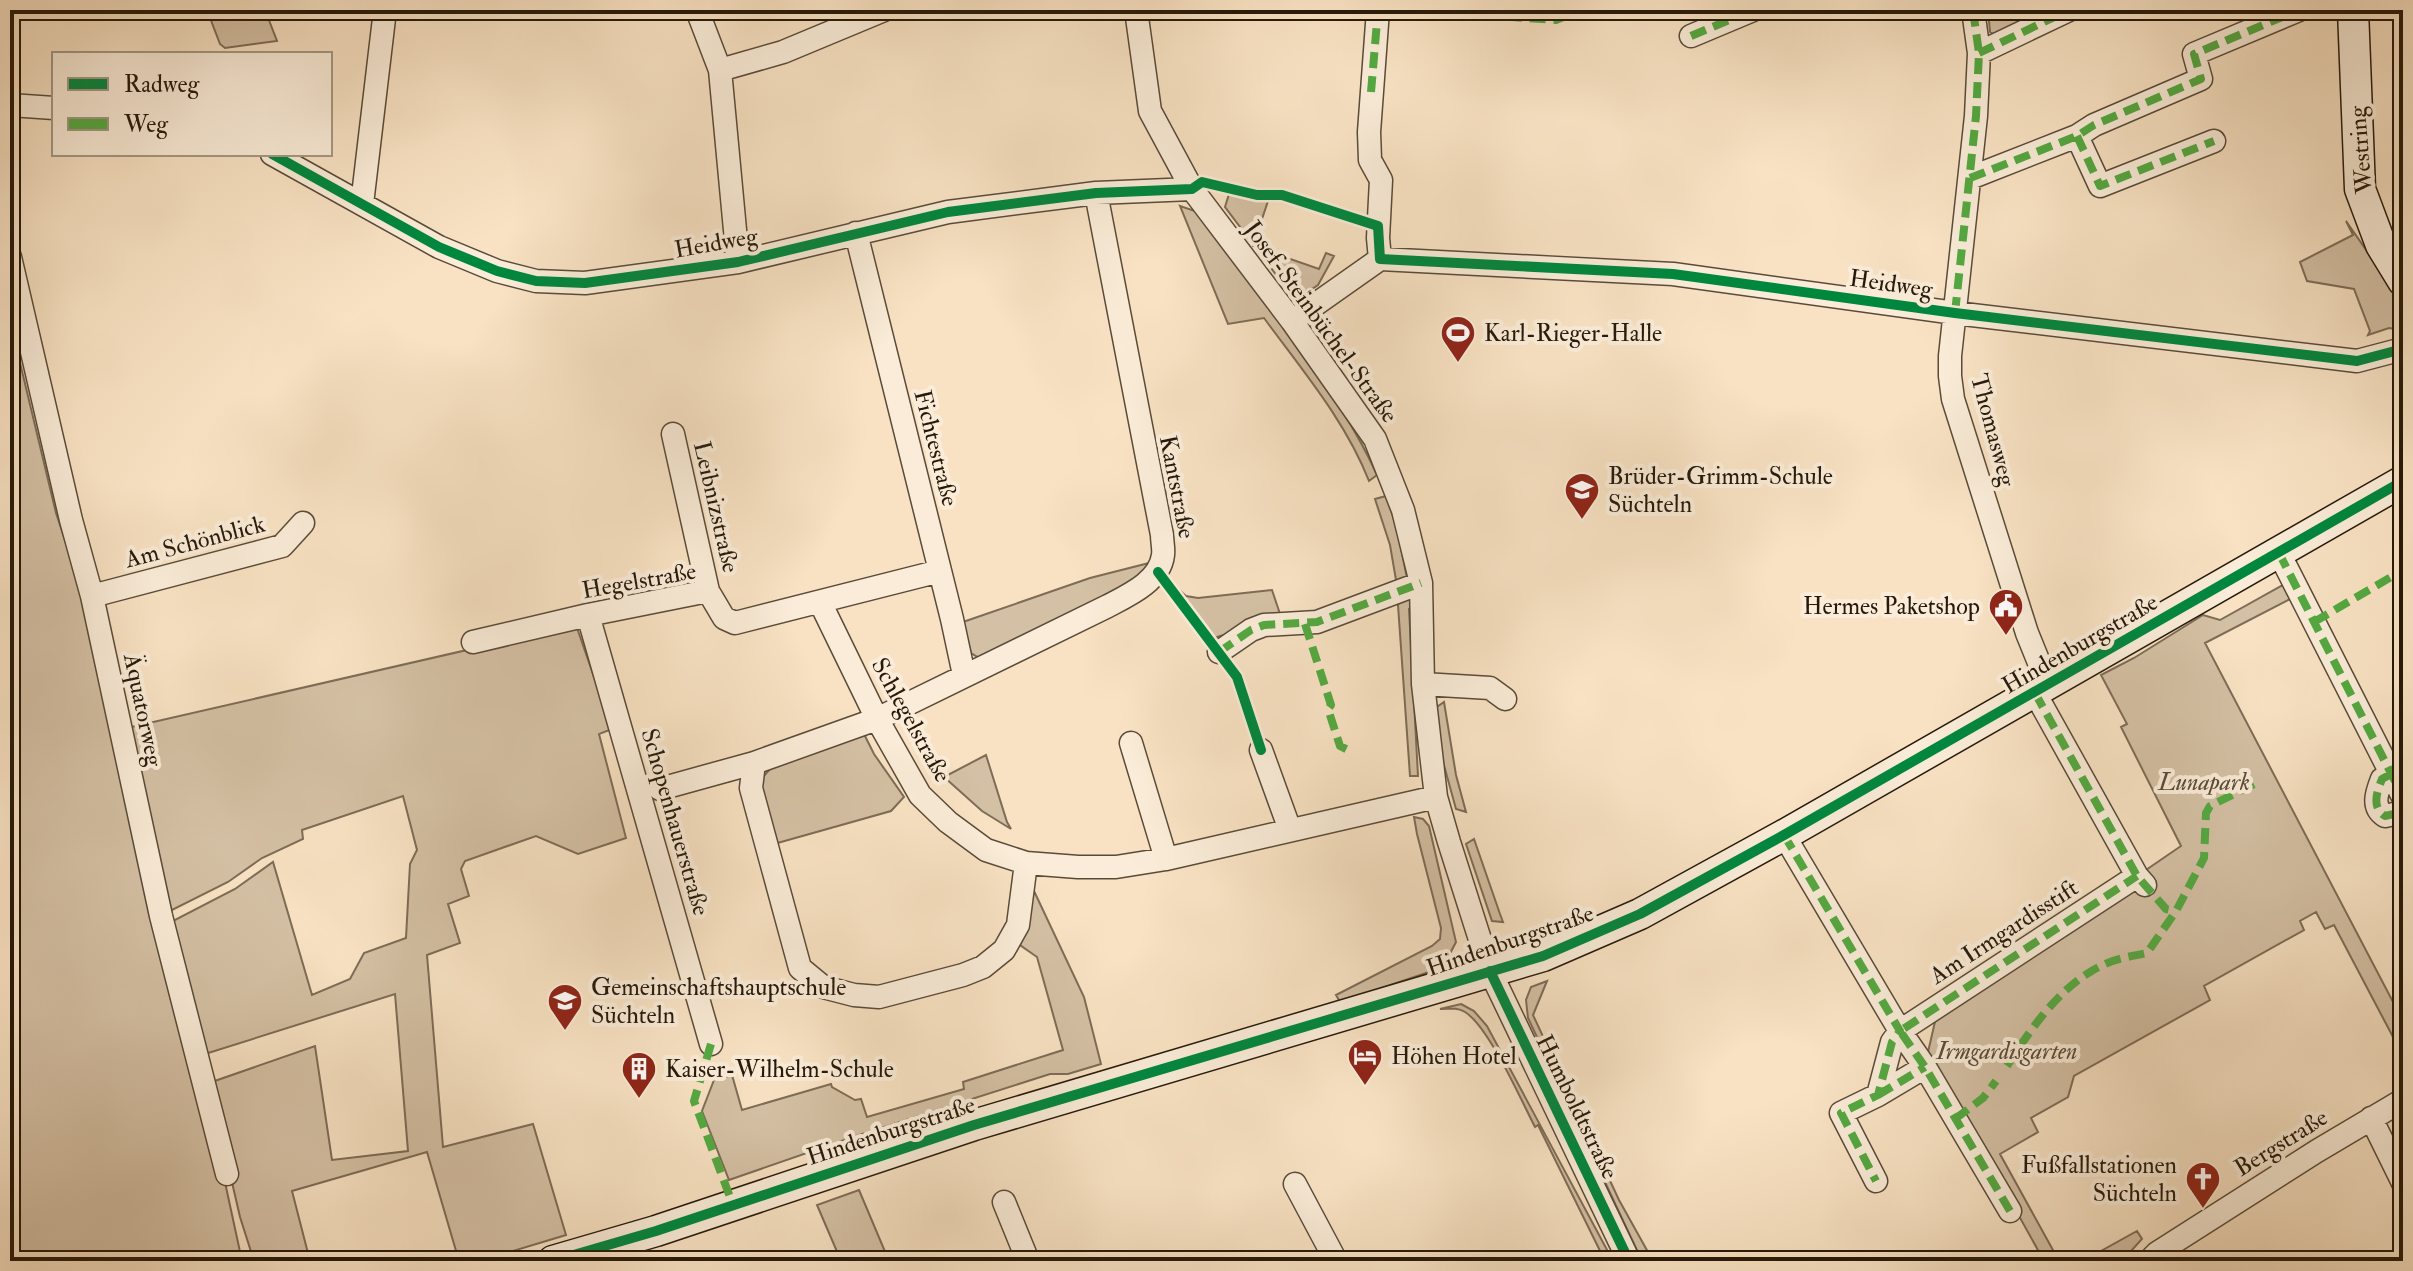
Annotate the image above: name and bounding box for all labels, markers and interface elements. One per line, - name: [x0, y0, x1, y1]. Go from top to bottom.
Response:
- legend: [52, 52, 332, 156]
- text: Radweg: [124, 69, 200, 100]
- street label: Westring: [2342, 104, 2380, 196]
- text: Weg: [123, 109, 169, 140]
- street label: Josef-Steinbüchel-Straße: [1237, 214, 1405, 429]
- street label: Heidweg: [672, 220, 761, 266]
- street label: Heidweg: [1847, 263, 1936, 305]
- sports icon: Karl-Rieger-Halle: [1439, 314, 1477, 364]
- place label: Karl-Rieger-Halle: [1484, 318, 1662, 349]
- street label: Thomasweg: [1963, 370, 2023, 491]
- street label: Fichtestraße: [907, 387, 965, 509]
- street label: Kantstraße: [1152, 433, 1202, 541]
- street label: Leibnizstraße: [686, 438, 746, 576]
- place label: Brüder-Grimm-Schule Süchteln: [1608, 461, 1833, 520]
- school or university icon: Brüder-Grimm-Schule Süchteln: [1563, 471, 1601, 521]
- street label: Am Schönblick: [121, 508, 269, 576]
- street label: Hegelstraße: [580, 556, 698, 606]
- public building icon: Hermes Paketshop: [1987, 587, 2025, 637]
- street label: Hindenburgstraße: [1996, 587, 2164, 701]
- place label: Hermes Paketshop: [1803, 591, 1980, 622]
- street label: Äquatorweg: [116, 650, 170, 770]
- street label: Schlegelstraße: [864, 652, 958, 788]
- street label: Schopenhauerstraße: [633, 725, 717, 919]
- park label: Lunapark: [2157, 767, 2250, 798]
- street label: Am Irmgardisstift: [1923, 872, 2084, 992]
- street label: Hindenburgstraße: [1422, 898, 1598, 984]
- place label: Gemeinschaftshauptschule Süchteln: [591, 972, 846, 1031]
- school or university icon: Gemeinschaftshauptschule Süchteln: [546, 982, 584, 1032]
- street label: Humboldtstraße: [1529, 1030, 1625, 1184]
- park label: Irmgardisgarten: [1935, 1036, 2077, 1067]
- hotel icon: Höhen Hotel: [1346, 1037, 1384, 1087]
- place label: Höhen Hotel: [1391, 1041, 1517, 1072]
- building icon: Kaiser-Wilhelm-Schule: [620, 1050, 658, 1100]
- place label: Kaiser-Wilhelm-Schule: [665, 1054, 894, 1085]
- street label: Hindenburgstraße: [803, 1089, 979, 1173]
- street label: Bergstraße: [2229, 1102, 2333, 1184]
- place label: Fußfallstationen Süchteln: [2021, 1150, 2177, 1209]
- church icon: Fußfallstationen Süchteln: [2184, 1160, 2222, 1210]

